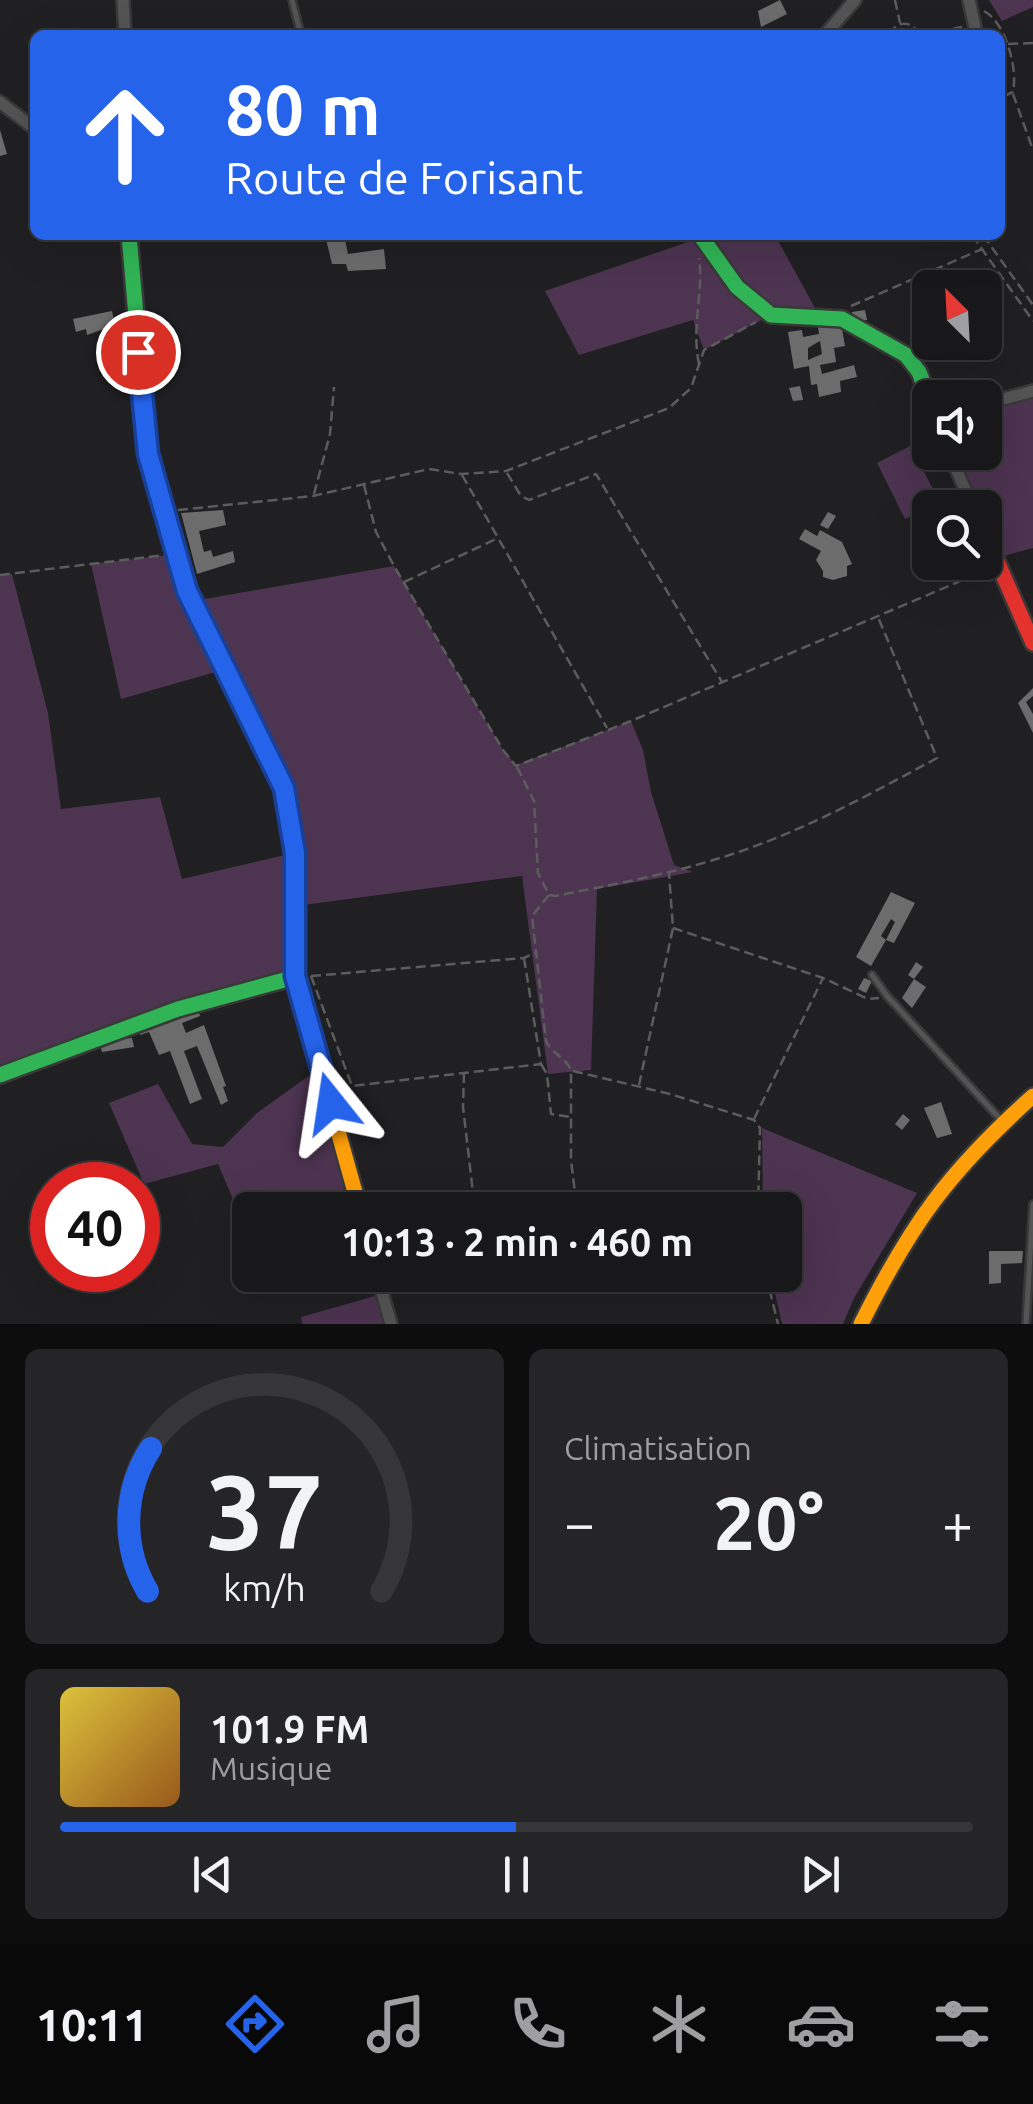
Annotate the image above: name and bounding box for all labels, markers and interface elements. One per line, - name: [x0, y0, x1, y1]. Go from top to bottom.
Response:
- icon: ahead: [60, 70, 190, 200]
- text: 80 m: [225, 70, 381, 148]
- text: Route de Forisant: [225, 152, 583, 203]
- north arrow: [912, 270, 1002, 360]
- map controls: [912, 270, 1002, 580]
- pin: [96, 310, 181, 395]
- icon: arrive: [111, 325, 166, 380]
- button: sound: [912, 380, 1002, 470]
- button: search: [912, 490, 1002, 580]
- position arrow: [279, 1051, 383, 1155]
- speed limit sign: 40: [30, 1162, 160, 1292]
- text: 10:13 · 2 min · 460 m: [341, 1221, 693, 1263]
- text: Climatisation: [564, 1430, 752, 1466]
- text: 37: [206, 1452, 323, 1569]
- text: 20°: [713, 1480, 824, 1564]
- text: −: [564, 1492, 595, 1553]
- text: +: [942, 1492, 973, 1553]
- text: km/h: [223, 1568, 306, 1608]
- text: 101.9 FM: [210, 1708, 369, 1750]
- text: Musique: [210, 1750, 332, 1786]
- icon: previous: [185, 1847, 240, 1902]
- icon: pause: [489, 1847, 544, 1902]
- icon: next: [793, 1847, 848, 1902]
- icon: directions: [220, 1989, 290, 2059]
- icon: music: [361, 1989, 431, 2059]
- icon: phone: [503, 1989, 573, 2059]
- icon: climate: [644, 1989, 714, 2059]
- icon: car: [786, 1989, 856, 2059]
- icon: filters: [927, 1989, 997, 2059]
- text: 10:11: [36, 1999, 148, 2050]

